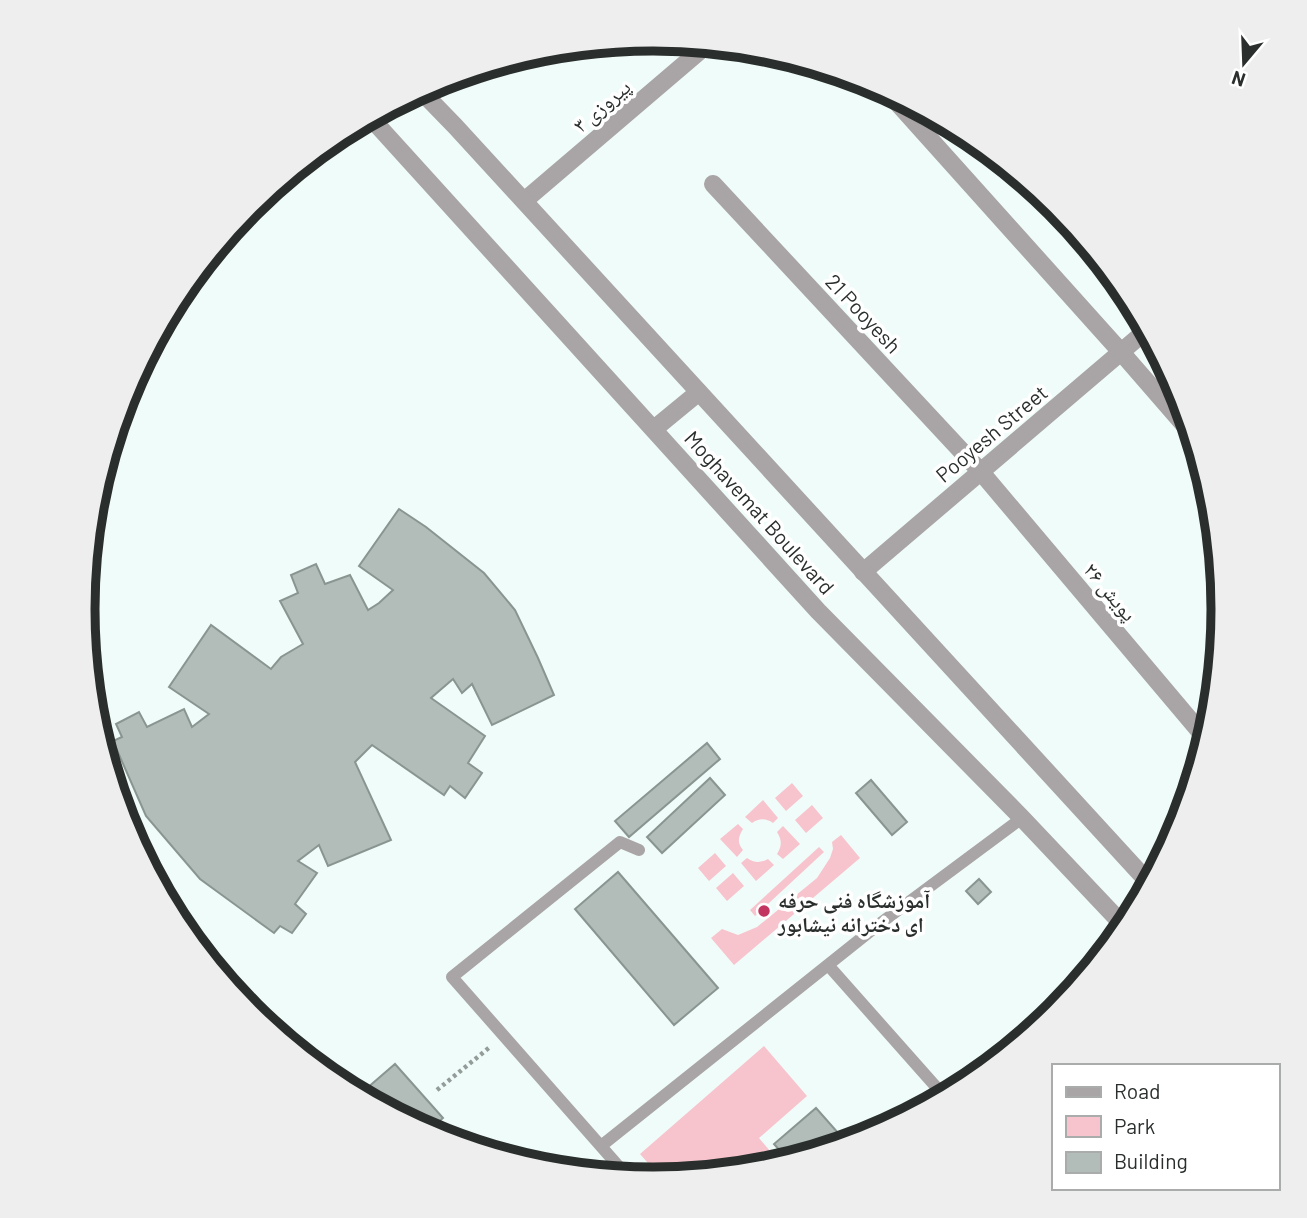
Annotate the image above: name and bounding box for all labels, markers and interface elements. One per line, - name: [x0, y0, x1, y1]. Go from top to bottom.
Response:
- north arrow: [1209, 28, 1279, 98]
- text: N: [1229, 67, 1248, 92]
- street label: پیروزی ۳: [567, 73, 636, 138]
- street label: 21 Pooyesh: [821, 268, 907, 358]
- street label: Pooyesh Street: [930, 379, 1052, 487]
- street label: Moghavemat Boulevard: [680, 425, 840, 599]
- street label: پویش ۲۶: [1078, 557, 1143, 627]
- place label: آموزشگاه فنی حرفه ای دخترانه نیشابور: [777, 887, 930, 937]
- marker: آموزشگاه فنی حرفه ای دخترانه نیشابور: [756, 903, 772, 919]
- legend: [1052, 1064, 1279, 1190]
- text: Road: [1114, 1078, 1160, 1103]
- text: Park: [1114, 1113, 1155, 1138]
- text: Building: [1114, 1148, 1188, 1173]

